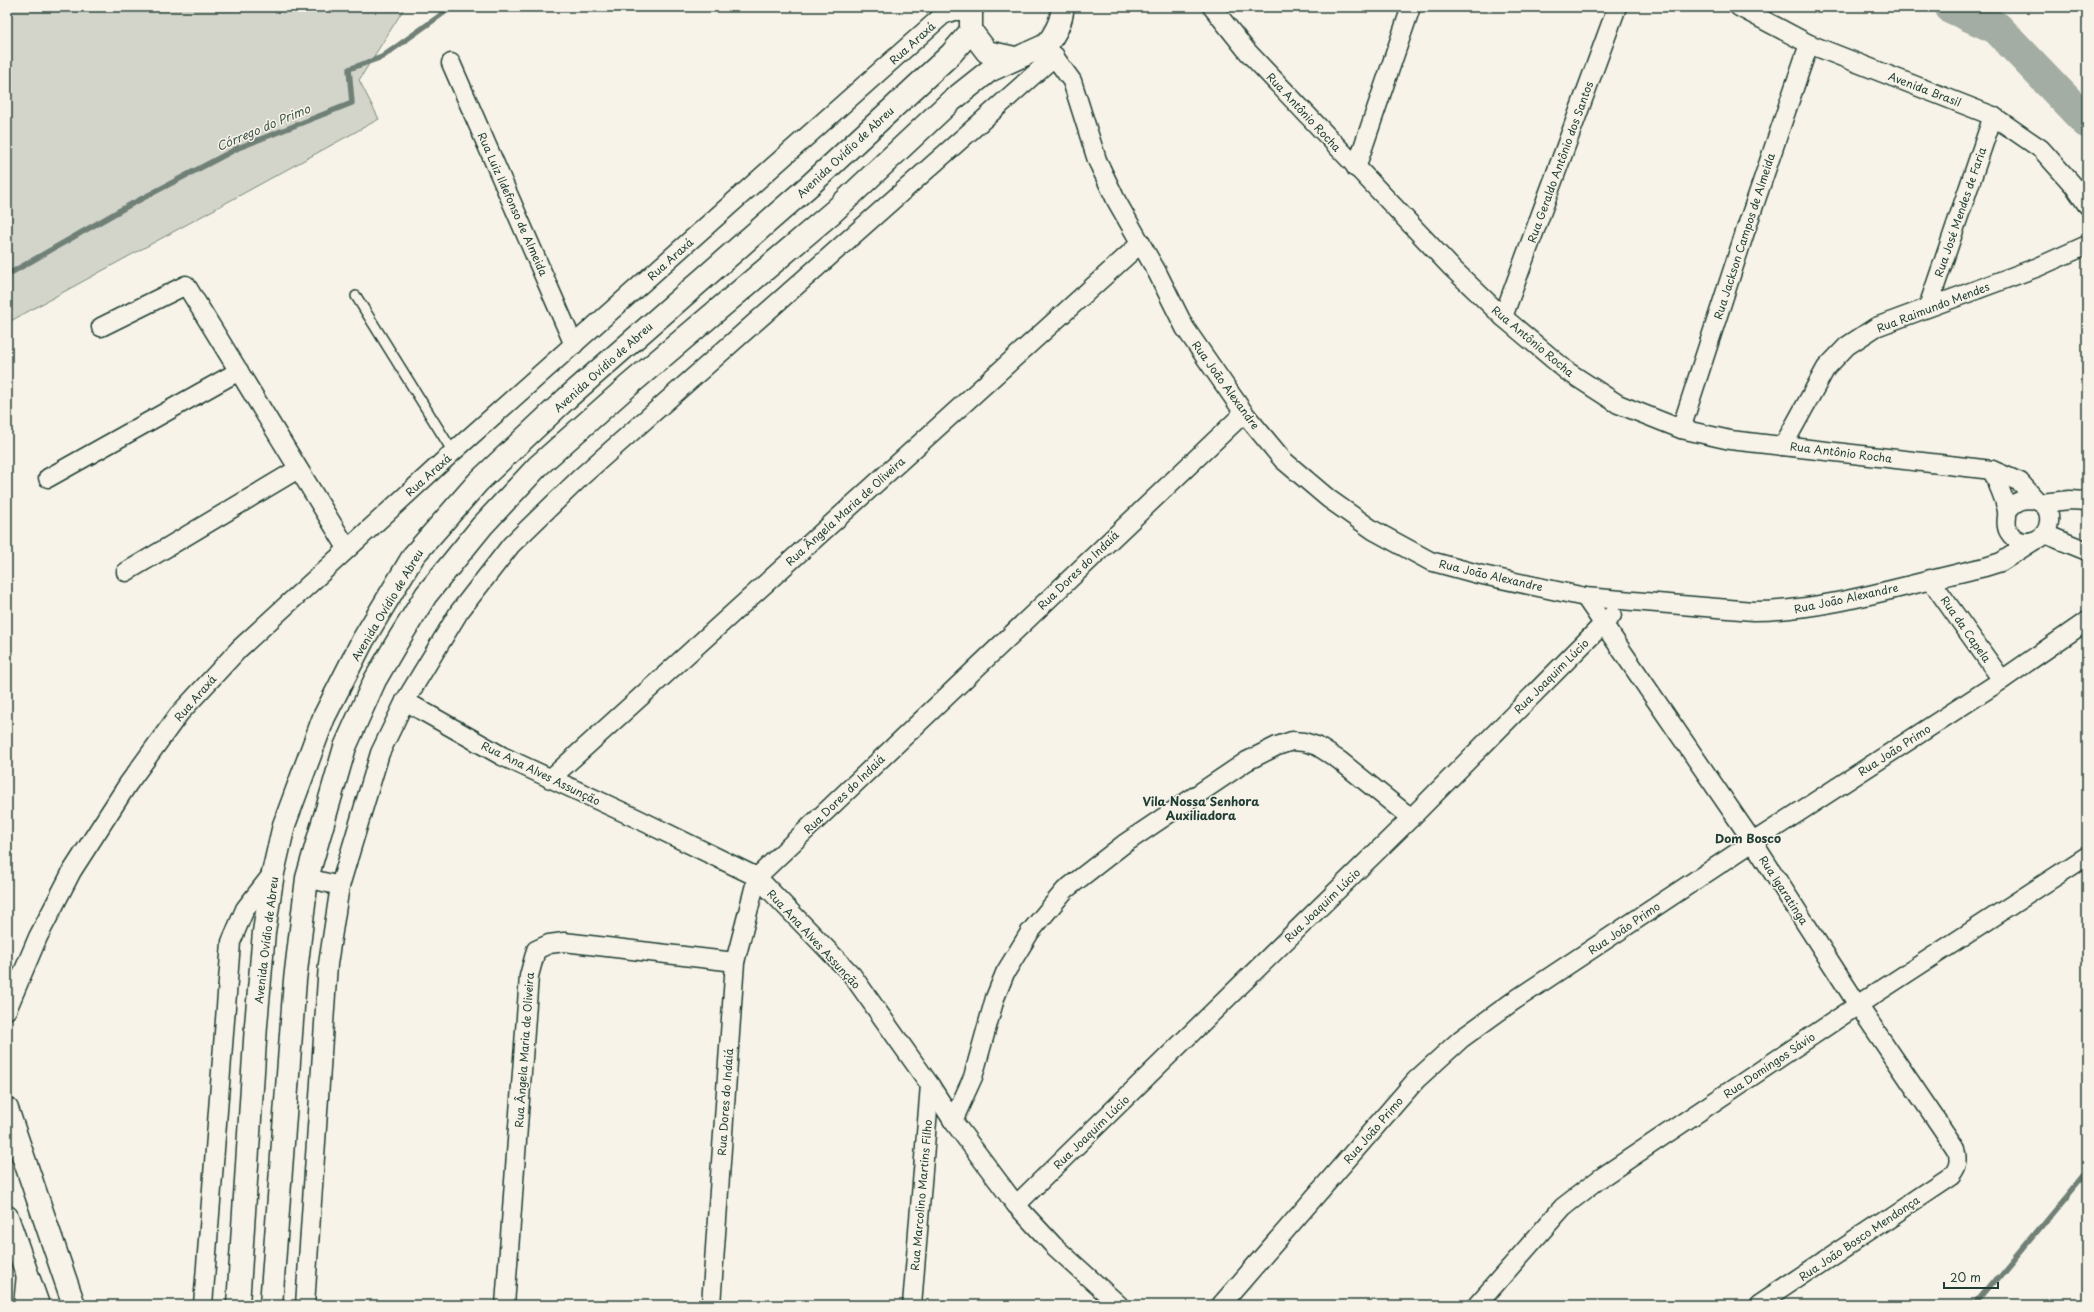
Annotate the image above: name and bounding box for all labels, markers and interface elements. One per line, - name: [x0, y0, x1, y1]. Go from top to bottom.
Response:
- street label: Rua Araxá: [885, 18, 939, 68]
- street label: Avenida Brasil: [1886, 67, 1964, 111]
- street label: Rua Antônio Rocha: [1263, 69, 1345, 155]
- street label: Rua Geraldo Antônio dos Santos: [1523, 79, 1597, 245]
- water label: Córrego do Primo: [213, 99, 314, 155]
- street label: Avenida Ovídio de Abreu: [793, 102, 897, 202]
- street label: Rua Luiz Ildefonso de Almeida: [474, 129, 552, 279]
- street label: Rua José Mendes de Faria: [1930, 145, 1990, 279]
- street label: Rua Jackson Campos de Almeida: [1709, 151, 1779, 321]
- street label: Rua Araxá: [643, 234, 697, 284]
- street label: Rua Raimundo Mendes: [1874, 278, 1992, 336]
- street label: Rua Antônio Rocha: [1488, 301, 1578, 381]
- street label: Avenida Ovídio de Abreu: [550, 318, 656, 416]
- street label: Rua João Alexandre: [1188, 337, 1264, 433]
- street label: Rua Antônio Rocha: [1789, 437, 1893, 467]
- street label: Rua Araxá: [401, 450, 455, 500]
- street label: Rua Ângela Maria de Oliveira: [781, 453, 909, 569]
- street label: Rua Dores do Indaiá: [1033, 526, 1123, 613]
- street label: Avenida Ovídio de Abreu: [347, 546, 427, 664]
- street label: Rua João Alexandre: [1437, 555, 1545, 595]
- street label: Rua João Alexandre: [1792, 579, 1900, 617]
- street label: Rua da Capela: [1937, 592, 1995, 666]
- street label: Rua Joaquim Lúcio: [1510, 635, 1592, 717]
- street label: Rua Araxá: [170, 671, 220, 725]
- street label: Rua João Primo: [1854, 720, 1934, 780]
- street label: Rua Ana Alves Assunção: [479, 737, 603, 809]
- street label: Rua Dores do Indaiá: [799, 750, 889, 837]
- district label: Vila Nossa Senhora Auxiliadora: [1143, 792, 1260, 824]
- district label: Dom Bosco: [1715, 829, 1781, 847]
- street label: Rua Igaratinga: [1755, 852, 1813, 928]
- street label: Rua Joaquim Lúcio: [1280, 864, 1364, 946]
- street label: Avenida Ovídio de Abreu: [250, 876, 282, 1004]
- street label: Rua Ana Alves Assunção: [763, 885, 865, 993]
- street label: Rua João Primo: [1585, 898, 1663, 958]
- street label: Rua Ângela Maria de Oliveira: [510, 972, 538, 1128]
- street label: Rua Domingos Sávio: [1720, 1028, 1818, 1102]
- street label: Rua Dores do Indaiá: [713, 1048, 737, 1156]
- street label: Rua Joaquim Lúcio: [1049, 1091, 1133, 1173]
- street label: Rua João Primo: [1339, 1093, 1407, 1167]
- street label: Rua Marcolino Martins Filho: [906, 1119, 936, 1271]
- street label: Rua João Bosco Mendonça: [1795, 1191, 1923, 1285]
- scale bar: [1944, 1264, 1998, 1290]
- text: 20 m: [1950, 1268, 1981, 1286]

